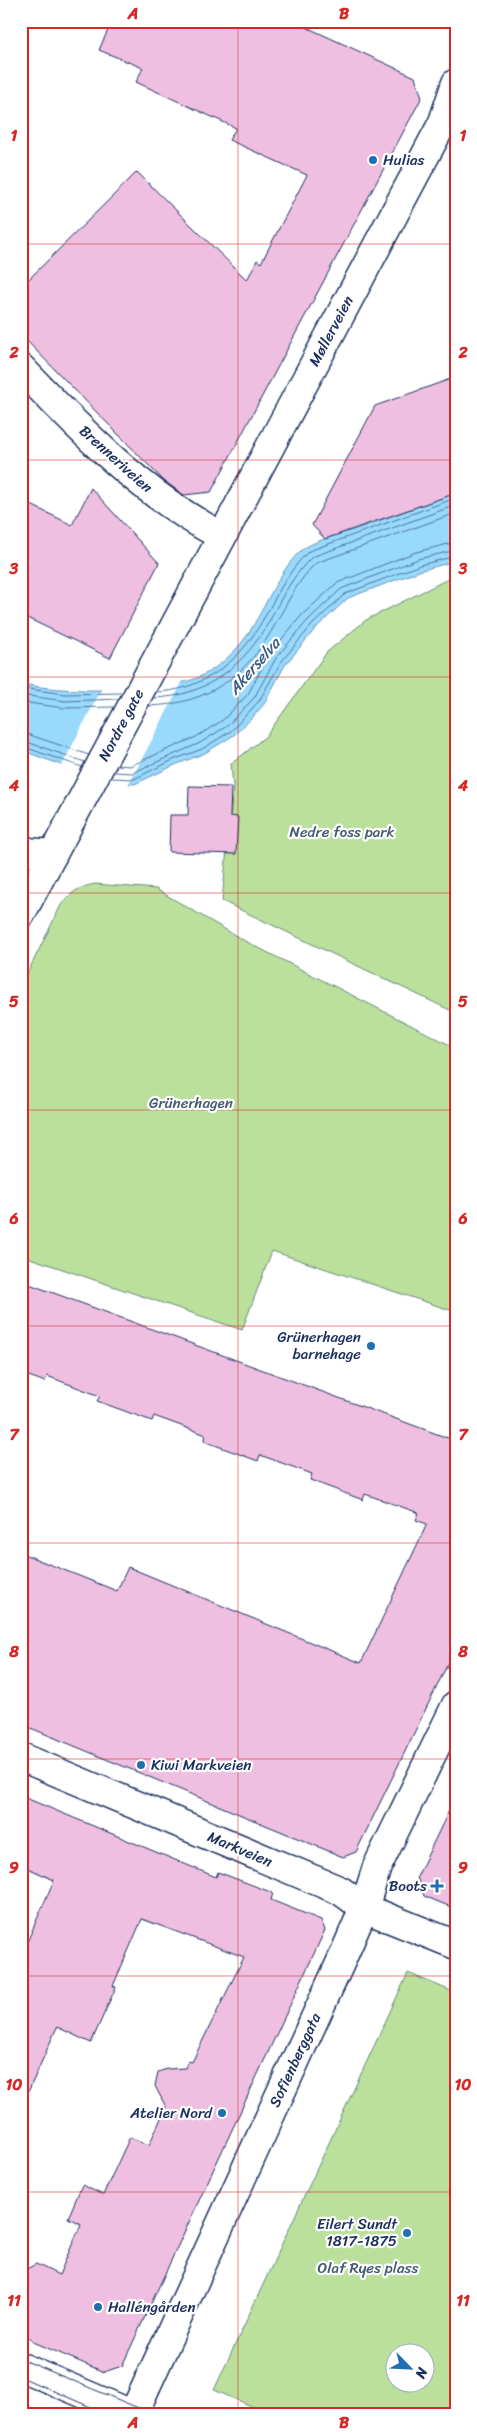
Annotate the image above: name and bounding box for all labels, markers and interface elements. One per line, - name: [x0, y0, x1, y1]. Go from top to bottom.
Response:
- text: A: [127, 0, 138, 28]
- text: B: [339, 0, 350, 28]
- text: 1: [11, 121, 18, 150]
- text: 1: [460, 121, 467, 150]
- place label: Hulias: [383, 147, 425, 173]
- marker: Hulias: [367, 154, 379, 166]
- street label: Møllerveien: [301, 291, 361, 371]
- text: 2: [8, 338, 19, 367]
- text: 2: [457, 338, 468, 367]
- street label: Brenneriveien: [73, 419, 159, 499]
- text: 3: [9, 554, 19, 583]
- text: 3: [458, 554, 468, 583]
- water label: Akerselva: [220, 629, 289, 702]
- street label: Nordre gate: [91, 684, 151, 766]
- text: 4: [8, 771, 19, 800]
- text: 4: [457, 771, 468, 800]
- park label: Nedre foss park: [290, 819, 395, 845]
- text: 5: [9, 987, 19, 1016]
- text: 5: [458, 987, 468, 1016]
- park label: Grünerhagen: [149, 1090, 233, 1116]
- text: 6: [8, 1204, 19, 1233]
- text: 6: [457, 1204, 468, 1233]
- place label: Grünerhagen barnehage: [277, 1324, 361, 1367]
- marker: Grünerhagen barnehage: [365, 1340, 377, 1352]
- text: 7: [9, 1420, 20, 1449]
- text: 7: [458, 1420, 469, 1449]
- text: 8: [8, 1637, 19, 1666]
- text: 8: [457, 1637, 468, 1666]
- place label: Kiwi Markveien: [151, 1752, 251, 1778]
- marker: Kiwi Markveien: [135, 1759, 147, 1771]
- street label: Markveien: [203, 1824, 277, 1874]
- text: 9: [9, 1853, 19, 1882]
- text: 9: [458, 1853, 468, 1882]
- place label: Boots: [389, 1873, 427, 1899]
- marker: Boots: [431, 1880, 443, 1892]
- street label: Sofienberggata: [262, 2008, 328, 2112]
- text: 10: [6, 2070, 22, 2099]
- text: 10: [455, 2070, 471, 2099]
- place label: Atelier Nord: [129, 2100, 213, 2126]
- marker: Atelier Nord: [216, 2107, 228, 2119]
- place label: Eilert Sundt 1817-1875: [317, 2211, 398, 2254]
- marker: Eilert Sundt 1817-1875: [401, 2227, 413, 2239]
- park label: Olaf Ryes plass: [318, 2255, 418, 2281]
- text: 11: [7, 2286, 21, 2315]
- text: 11: [456, 2286, 470, 2315]
- place label: Halléngården: [108, 2294, 196, 2320]
- marker: Halléngården: [92, 2301, 104, 2313]
- north arrow: [384, 2344, 434, 2394]
- text: N: [408, 2363, 435, 2383]
- text: A: [127, 2408, 138, 2436]
- text: B: [339, 2408, 350, 2436]

